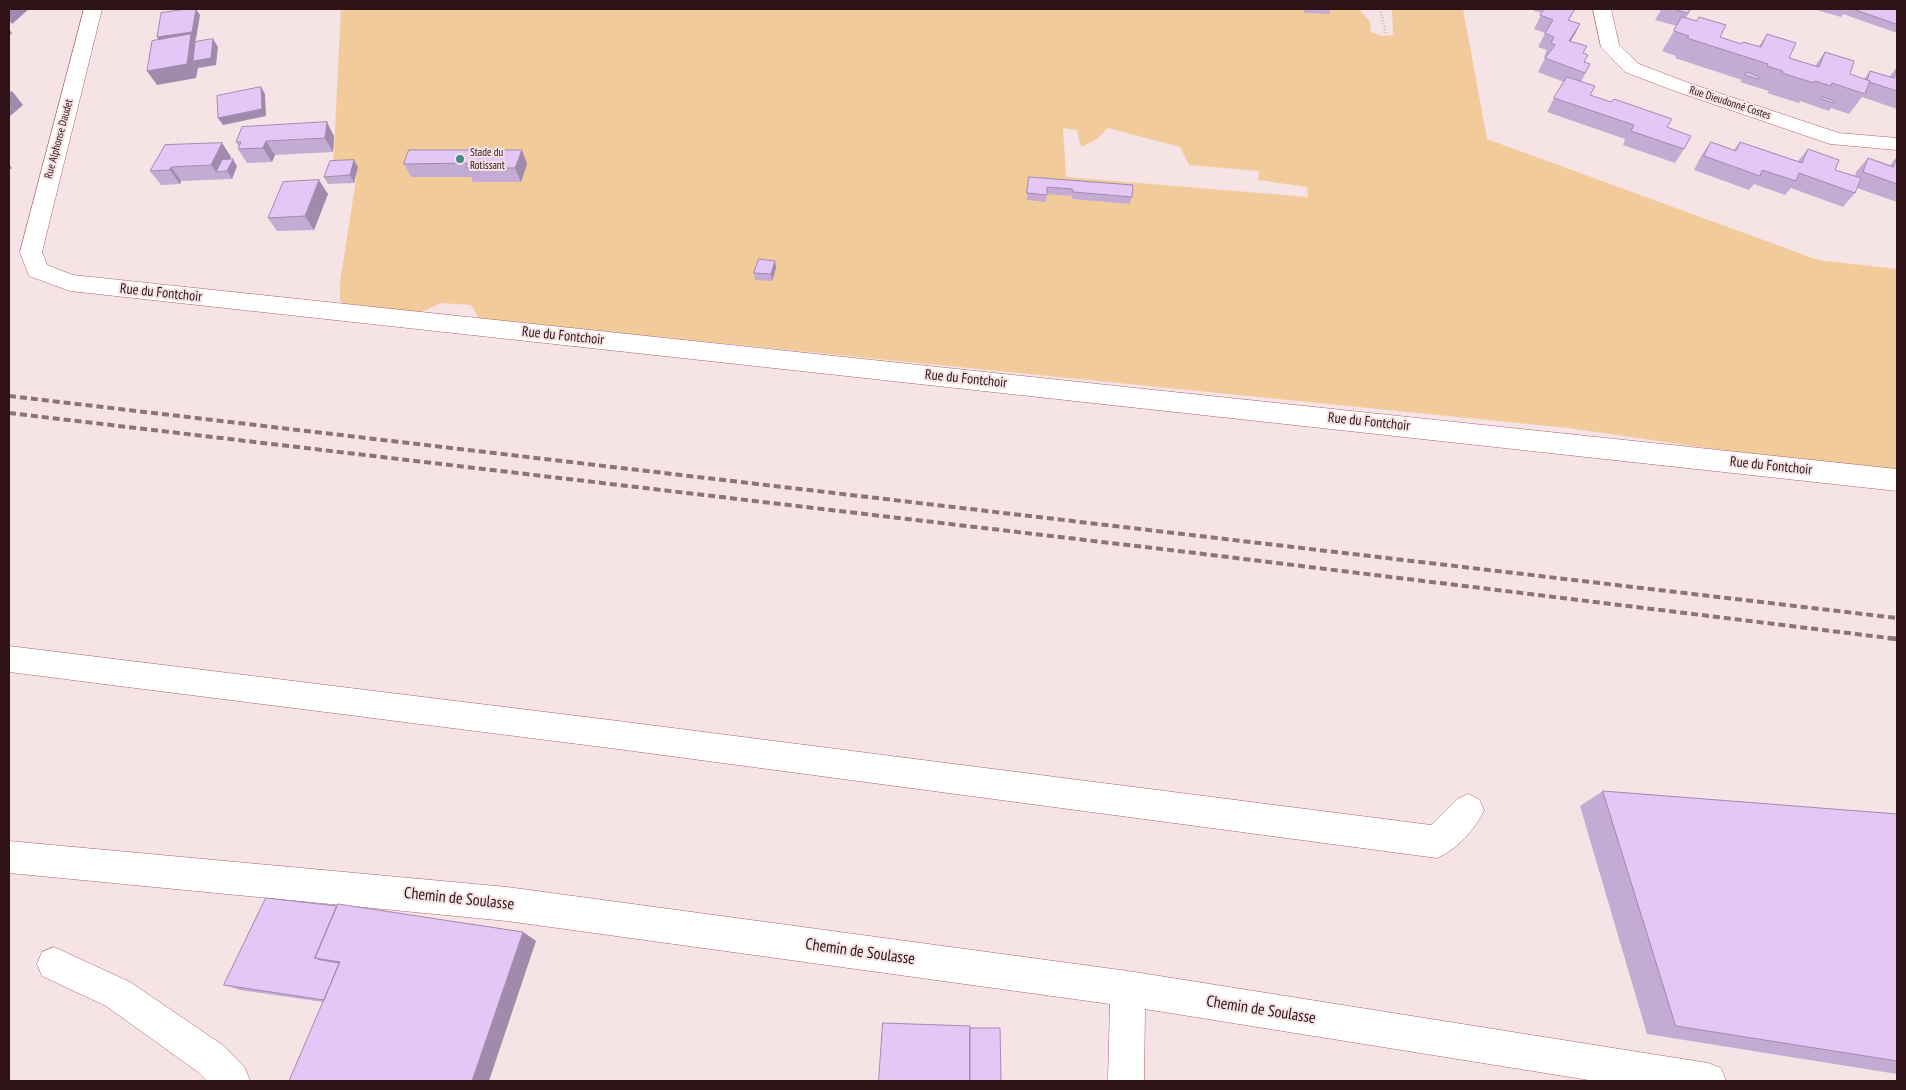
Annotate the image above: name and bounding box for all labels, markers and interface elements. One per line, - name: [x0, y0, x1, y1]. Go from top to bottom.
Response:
- street label: Rue Dieudonné Costes: [1688, 84, 1772, 122]
- street label: Rue Alphonse Daudet: [42, 98, 76, 180]
- place label: Stade du Rotissant: [470, 146, 505, 172]
- marker: Stade du Rotissant: [454, 153, 466, 165]
- street label: Rue du Fontchoir: [119, 280, 203, 306]
- street label: Rue du Fontchoir: [521, 323, 605, 349]
- street label: Rue du Fontchoir: [924, 366, 1008, 392]
- street label: Rue du Fontchoir: [1327, 409, 1411, 435]
- street label: Rue du Fontchoir: [1729, 453, 1813, 479]
- street label: Chemin de Soulasse: [403, 884, 515, 914]
- street label: Chemin de Soulasse: [804, 935, 916, 969]
- street label: Chemin de Soulasse: [1205, 992, 1317, 1028]

